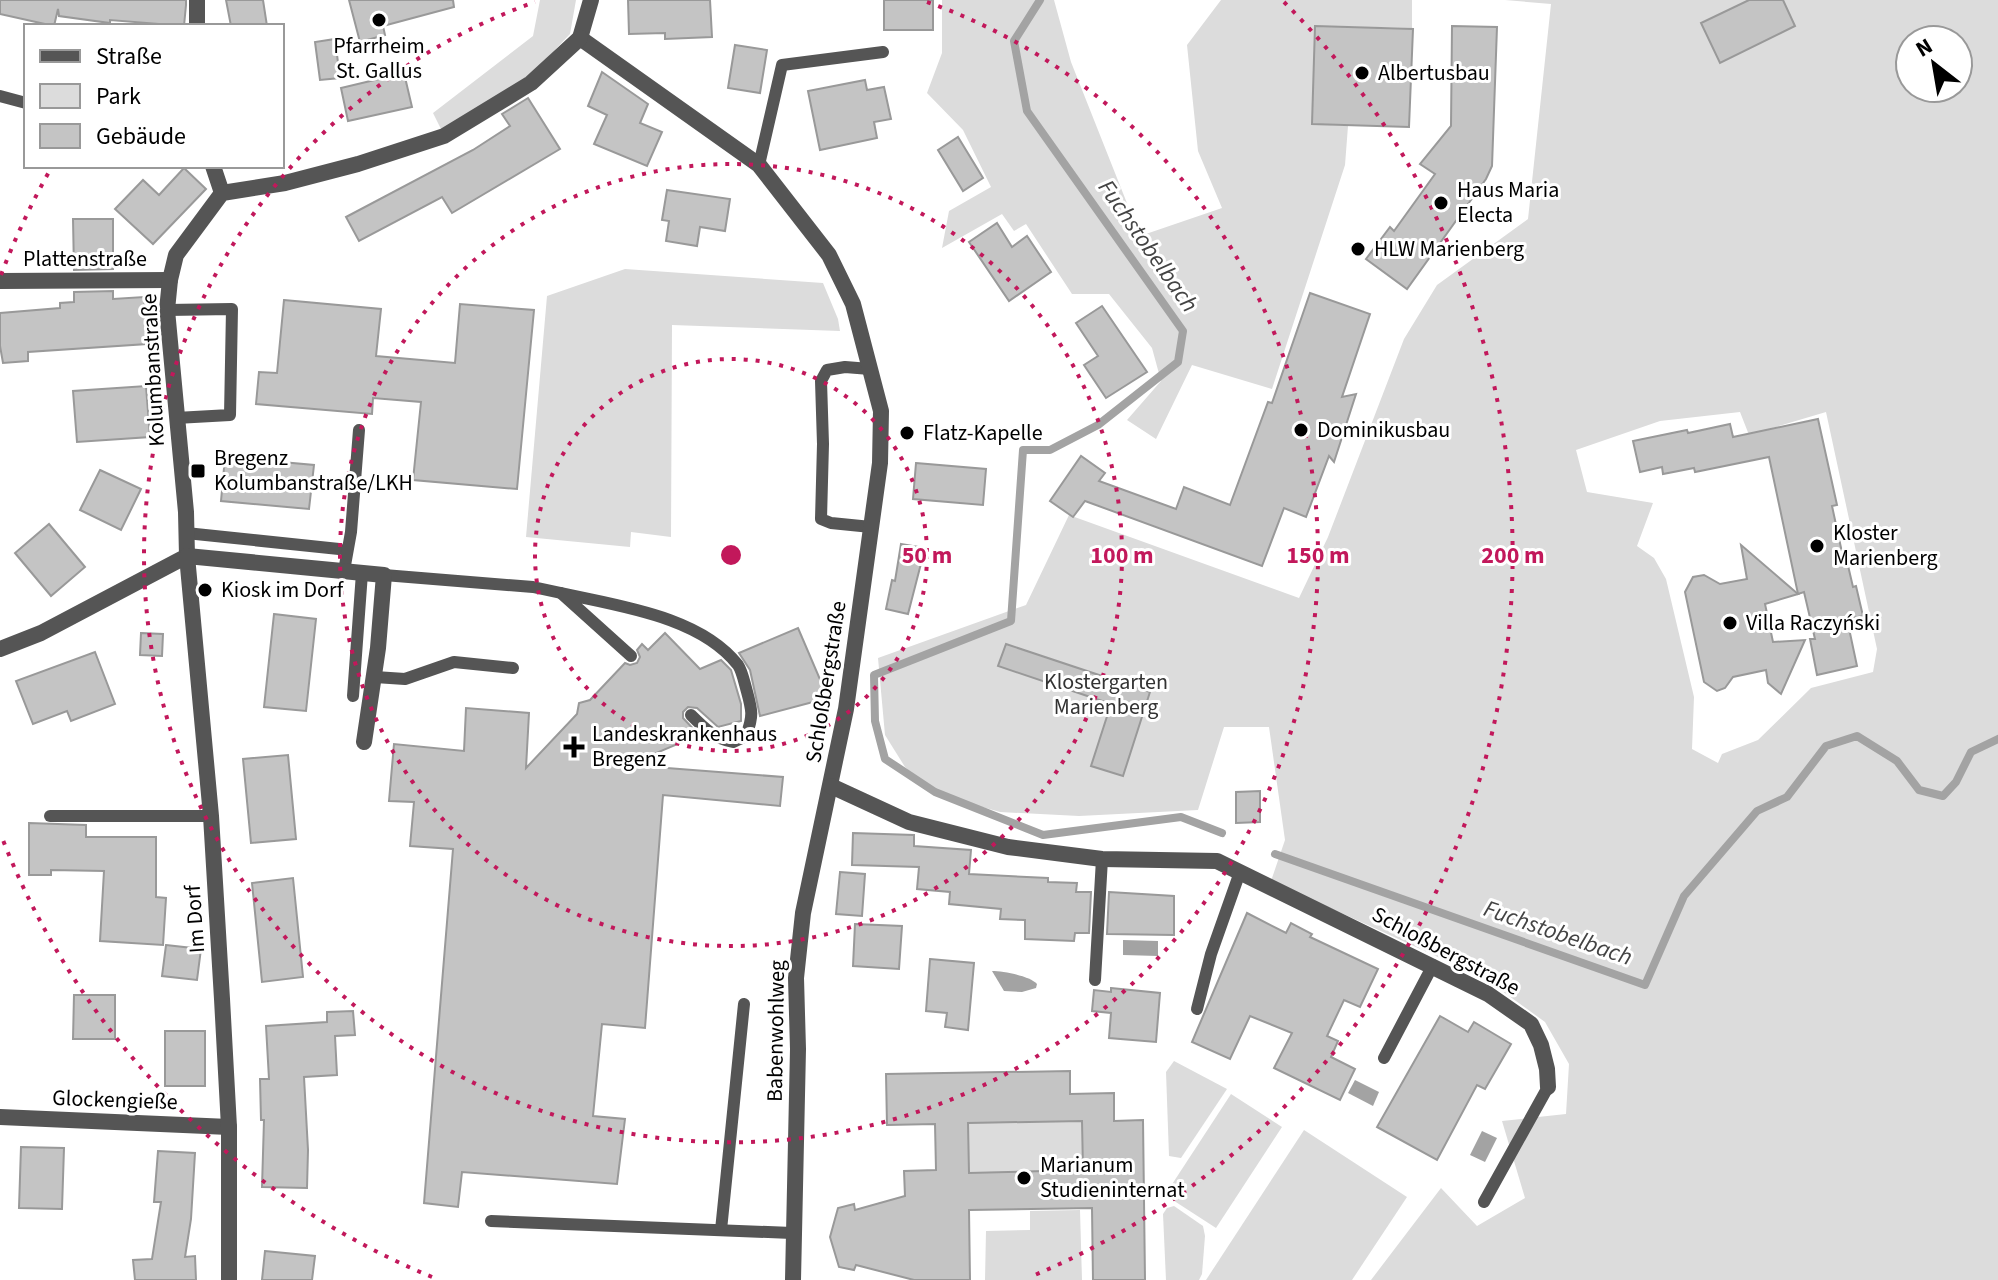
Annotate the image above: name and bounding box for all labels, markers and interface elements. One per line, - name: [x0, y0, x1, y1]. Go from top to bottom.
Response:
- marker: Pfarrheim St. Gallus: [370, 11, 388, 29]
- legend: [24, 24, 284, 168]
- north arrow: [1894, 24, 1974, 104]
- place label: Pfarrheim St. Gallus: [333, 30, 425, 87]
- text: N: [1910, 30, 1939, 65]
- text: Straße: [96, 39, 162, 74]
- place label: Albertusbau: [1378, 57, 1490, 89]
- marker: Albertusbau: [1353, 64, 1371, 82]
- text: Park: [96, 79, 141, 114]
- text: Gebäude: [96, 119, 186, 154]
- water label: Fuchstobelbach: [1089, 172, 1207, 320]
- place label: Haus Maria Electa: [1457, 174, 1559, 231]
- marker: Haus Maria Electa: [1432, 194, 1450, 212]
- place label: HLW Marienberg: [1374, 233, 1524, 265]
- marker: HLW Marienberg: [1349, 240, 1367, 258]
- street label: Plattenstraße: [23, 243, 147, 275]
- street label: Kolumbanstraße: [133, 293, 173, 447]
- place label: Dominikusbau: [1317, 414, 1450, 446]
- place label: Flatz-Kapelle: [923, 417, 1043, 449]
- marker: Dominikusbau: [1292, 421, 1310, 439]
- marker: Flatz-Kapelle: [898, 424, 916, 442]
- place label: Bregenz Kolumbanstraße/LKH: [214, 442, 413, 499]
- marker: Bregenz Kolumbanstraße/LKH: [189, 462, 207, 480]
- place label: Kloster Marienberg: [1833, 517, 1938, 574]
- marker: Kloster Marienberg: [1808, 537, 1826, 555]
- text: 50 m: [902, 538, 952, 573]
- text: 100 m: [1090, 538, 1154, 573]
- text: 150 m: [1286, 538, 1350, 573]
- text: 200 m: [1481, 538, 1545, 573]
- centre of rings: [717, 541, 745, 569]
- place label: Kiosk im Dorf: [221, 574, 345, 606]
- marker: Kiosk im Dorf: [196, 581, 214, 599]
- street label: Schloßbergstraße: [797, 599, 855, 765]
- place label: Villa Raczyński: [1746, 607, 1880, 639]
- marker: Villa Raczyński: [1721, 614, 1739, 632]
- park label: Klostergarten Marienberg: [1044, 666, 1168, 723]
- place label: Landeskrankenhaus Bregenz: [592, 718, 777, 775]
- marker: Landeskrankenhaus Bregenz: [563, 736, 585, 758]
- street label: Im Dorf: [177, 882, 213, 954]
- water label: Fuchstobelbach: [1479, 891, 1637, 975]
- street label: Schloßbergstraße: [1366, 898, 1526, 1004]
- street label: Babenwohlweg: [759, 960, 793, 1102]
- street label: Glockengieße: [52, 1082, 178, 1118]
- place label: Marianum Studieninternat: [1040, 1149, 1185, 1206]
- marker: Marianum Studieninternat: [1015, 1169, 1033, 1187]

